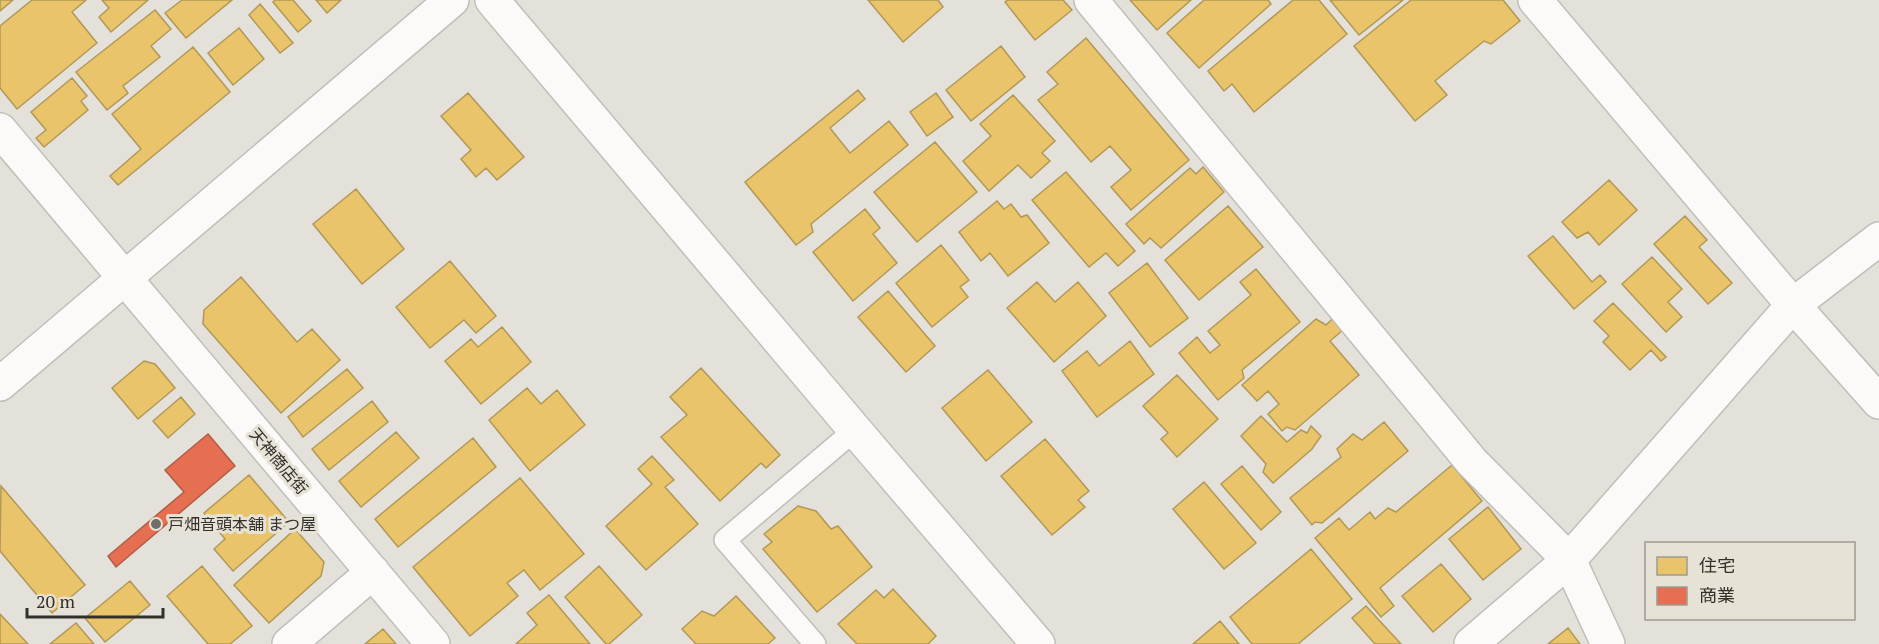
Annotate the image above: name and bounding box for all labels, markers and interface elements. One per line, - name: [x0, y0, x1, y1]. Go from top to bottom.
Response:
- street label: 天神商店街: [245, 423, 313, 499]
- place label: 戸畑音頭本舗 まつ屋: [168, 513, 316, 535]
- marker: 戸畑音頭本舗 まつ屋: [149, 517, 163, 531]
- legend: [1645, 542, 1855, 620]
- text: 住宅: [1699, 553, 1735, 577]
- scale bar: [27, 581, 164, 619]
- text: 商業: [1699, 583, 1735, 607]
- text: 20 m: [36, 589, 76, 613]

